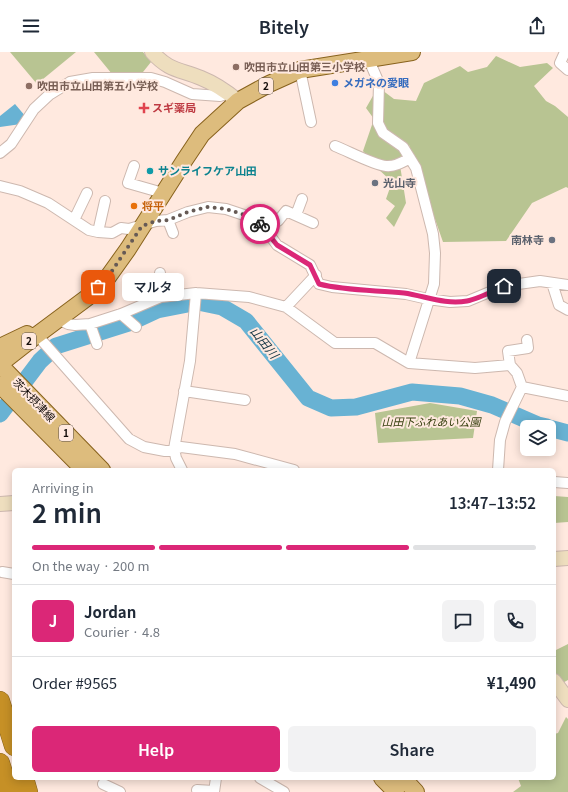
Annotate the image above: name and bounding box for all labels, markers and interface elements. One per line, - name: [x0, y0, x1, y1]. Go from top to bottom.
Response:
- text: Bitely: [259, 13, 309, 39]
- icon: menu: [20, 15, 42, 37]
- icon: share: [526, 15, 548, 37]
- place label: 吹田市立山田第三小学校: [244, 58, 365, 74]
- marker: 吹田市立山田第三小学校: [231, 62, 241, 72]
- place label: メガネの愛眼: [343, 74, 409, 90]
- place label: 吹田市立山田第五小学校: [37, 77, 158, 93]
- road number: 2: [259, 78, 273, 94]
- marker: メガネの愛眼: [330, 78, 340, 88]
- marker: 吹田市立山田第五小学校: [24, 81, 34, 91]
- place label: スギ薬局: [152, 99, 196, 115]
- marker: スギ薬局: [139, 103, 149, 113]
- place label: サンライフケア山田: [158, 162, 257, 178]
- marker: サンライフケア山田: [145, 166, 155, 176]
- place label: 光山寺: [383, 174, 416, 190]
- marker: 光山寺: [370, 178, 380, 188]
- place label: 将平: [142, 197, 164, 213]
- marker: 将平: [129, 201, 139, 211]
- courier: [240, 204, 280, 244]
- icon: bike: [249, 213, 271, 235]
- place label: 南林寺: [511, 231, 544, 247]
- marker: 南林寺: [547, 235, 557, 245]
- pin: [487, 269, 521, 303]
- pin: [81, 270, 115, 304]
- callout: マルタ: [122, 273, 184, 301]
- icon: home: [493, 275, 515, 297]
- icon: bag: [87, 276, 109, 298]
- text: マルタ: [133, 277, 173, 296]
- water label: 山田川: [247, 323, 284, 363]
- road number: 2: [22, 333, 36, 349]
- street label: 茨木摂津線: [10, 374, 60, 425]
- park label: 山田下ふれあい公園: [382, 413, 482, 429]
- map controls: [520, 420, 556, 456]
- button: layers: [520, 420, 556, 456]
- road number: 1: [59, 425, 73, 441]
- text: Arriving in: [32, 478, 94, 497]
- text: 13:47–13:52: [449, 492, 536, 513]
- text: 2 min: [32, 493, 102, 530]
- text: On the way · 200 m: [32, 556, 149, 575]
- button: chat: [442, 600, 484, 642]
- button: phone: [494, 600, 536, 642]
- text: Jordan: [84, 601, 136, 622]
- text: J: [49, 610, 57, 631]
- text: Courier · 4.8: [84, 622, 160, 641]
- text: Order #9565: [32, 672, 117, 693]
- text: ¥1,490: [487, 672, 536, 693]
- button: Help: [32, 726, 280, 772]
- button: Share: [288, 726, 536, 772]

